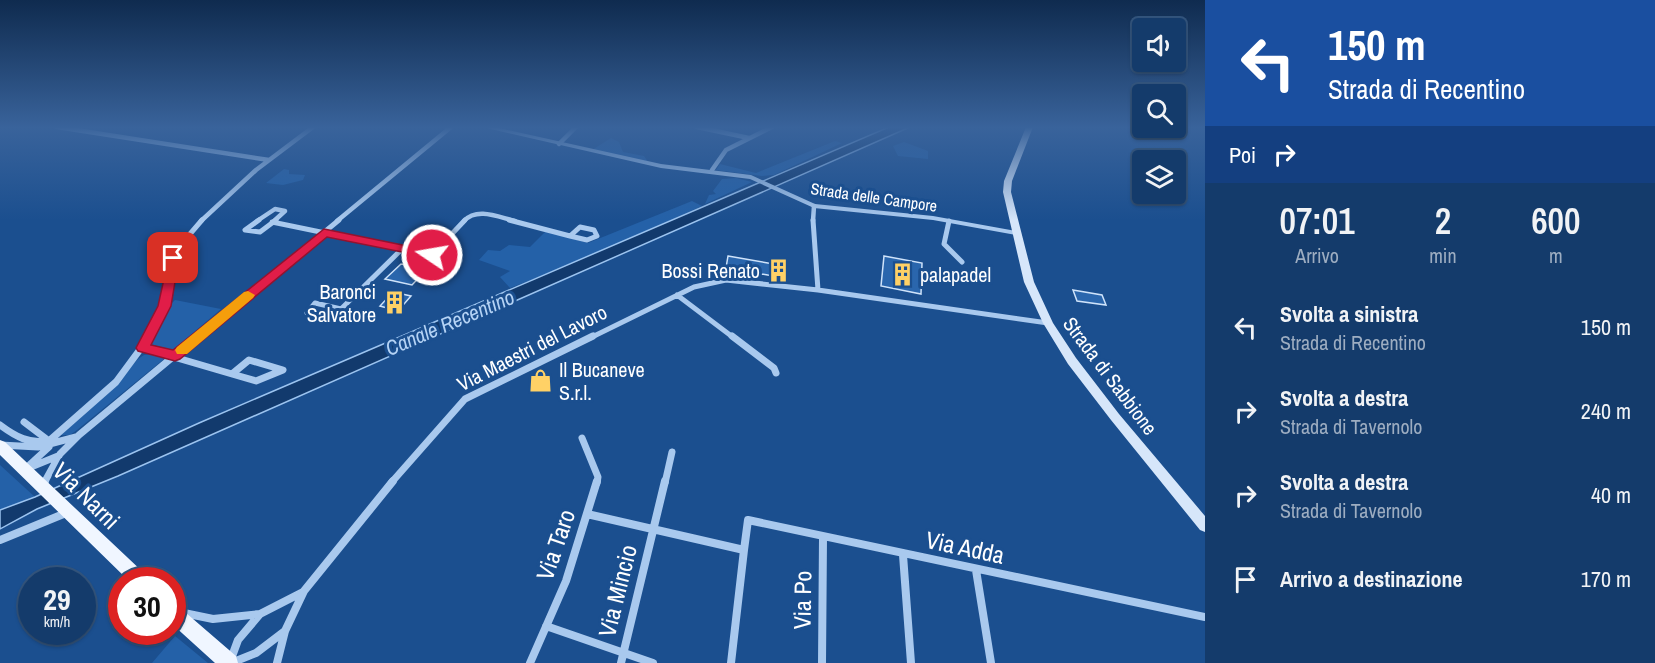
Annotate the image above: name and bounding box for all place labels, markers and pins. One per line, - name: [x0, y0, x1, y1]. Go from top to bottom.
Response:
- pin: [147, 232, 198, 283]
- place label: Bossi Renato: [662, 257, 760, 284]
- building icon: Bossi Renato: [765, 258, 791, 284]
- place label: palapadel: [920, 261, 991, 288]
- building icon: palapadel: [889, 262, 915, 288]
- place label: Baronci Salvatore: [307, 278, 376, 328]
- building icon: Baronci Salvatore: [381, 290, 407, 316]
- place label: Il Bucaneve S.r.l.: [559, 356, 645, 406]
- shop icon: Il Bucaneve S.r.l.: [528, 368, 554, 394]

